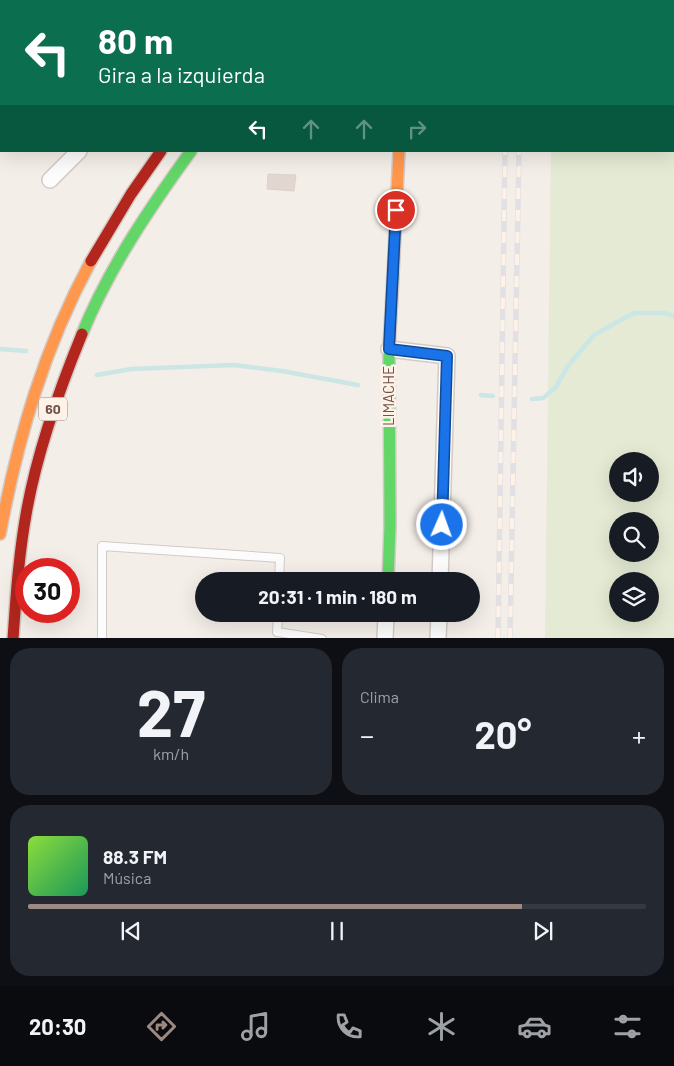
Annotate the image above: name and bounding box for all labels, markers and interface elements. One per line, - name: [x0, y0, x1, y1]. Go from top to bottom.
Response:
- text: 80 m: [98, 19, 173, 61]
- icon: left: [15, 20, 80, 85]
- text: Gira a la izquierda: [98, 61, 265, 87]
- icon: left: [244, 115, 272, 143]
- icon: ahead: [297, 115, 325, 143]
- icon: ahead: [350, 115, 378, 143]
- icon: right: [403, 115, 431, 143]
- pin: [375, 189, 417, 231]
- icon: arrive: [382, 196, 410, 224]
- street label: LIMACHE: [379, 366, 397, 426]
- road number: 60: [39, 398, 67, 420]
- map controls: [609, 452, 659, 622]
- button: sound: [609, 452, 659, 502]
- position arrow: [415, 498, 467, 550]
- button: search: [609, 512, 659, 562]
- speed limit sign: 30: [15, 558, 80, 623]
- button: layers: [609, 572, 659, 622]
- text: 20:31 · 1 min · 180 m: [258, 585, 417, 608]
- text: 27: [137, 672, 205, 750]
- text: Clima: [360, 687, 399, 706]
- text: 20°: [474, 711, 532, 757]
- text: −: [360, 718, 374, 752]
- text: +: [632, 718, 646, 752]
- text: km/h: [153, 744, 189, 763]
- text: 88.3 FM: [103, 845, 167, 868]
- text: Música: [103, 868, 151, 887]
- icon: previous: [117, 917, 145, 945]
- icon: pause: [323, 917, 351, 945]
- icon: next: [529, 917, 557, 945]
- icon: directions: [144, 1009, 179, 1044]
- icon: music: [238, 1009, 273, 1044]
- icon: phone: [331, 1009, 366, 1044]
- icon: climate: [424, 1009, 459, 1044]
- icon: car: [517, 1009, 552, 1044]
- icon: filters: [610, 1009, 645, 1044]
- text: 20:30: [29, 1013, 86, 1039]

